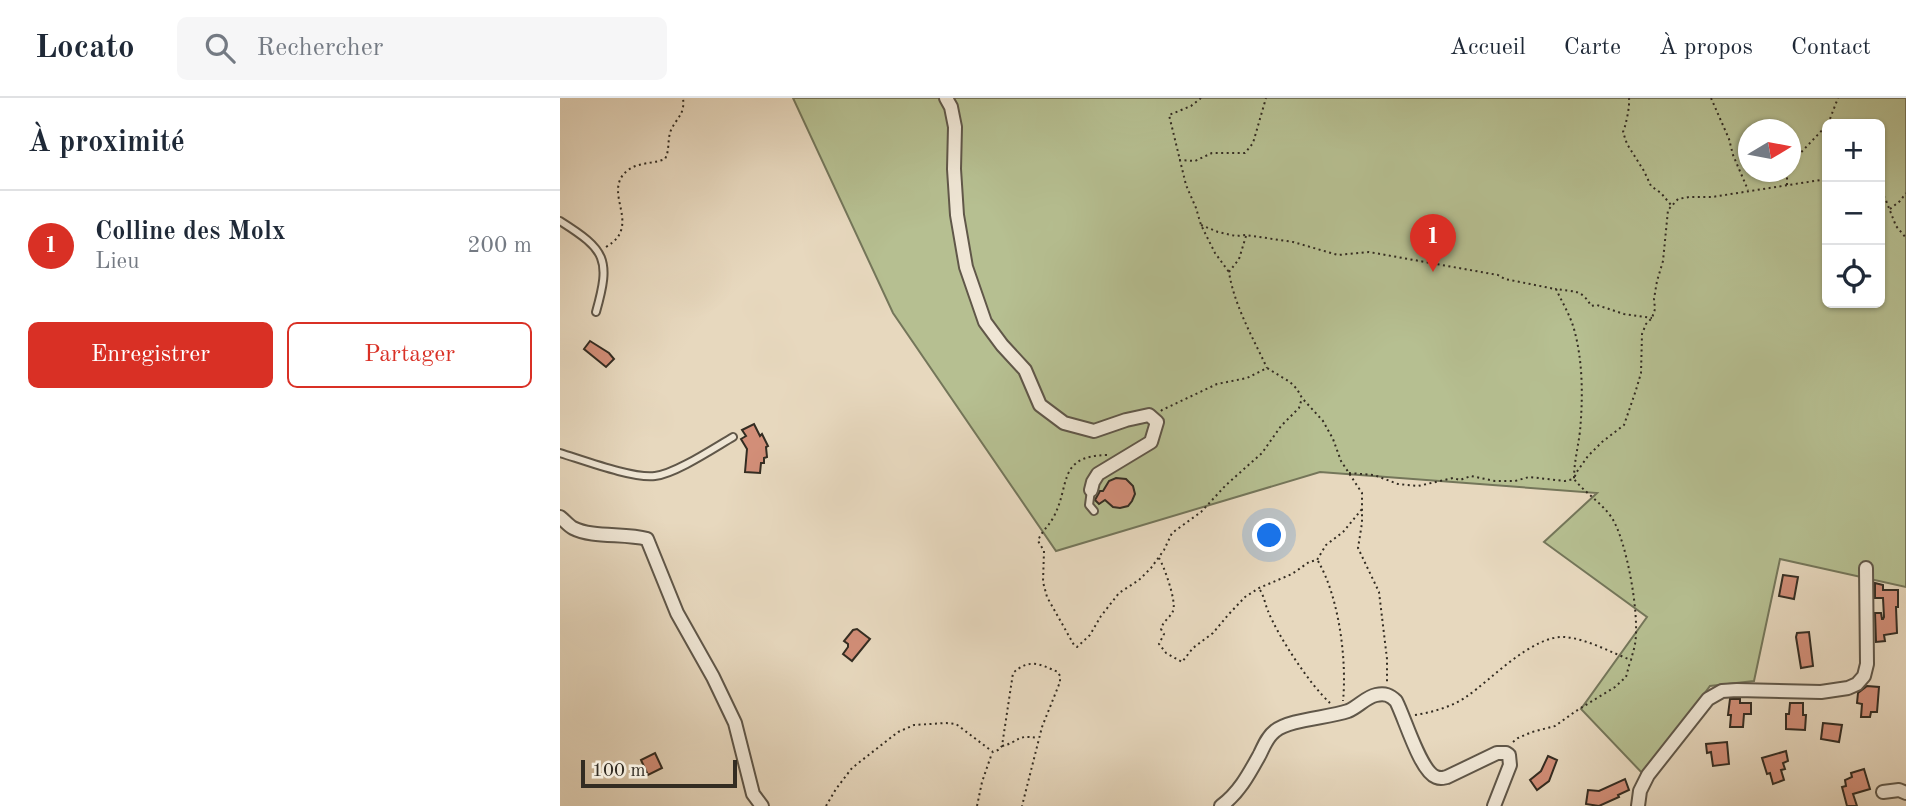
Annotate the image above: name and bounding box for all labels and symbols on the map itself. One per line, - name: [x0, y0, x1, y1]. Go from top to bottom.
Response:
- north arrow: [1738, 119, 1801, 182]
- pin: 1: [1410, 214, 1456, 272]
- your location: [1252, 518, 1286, 552]
- scale bar: [581, 757, 737, 789]

